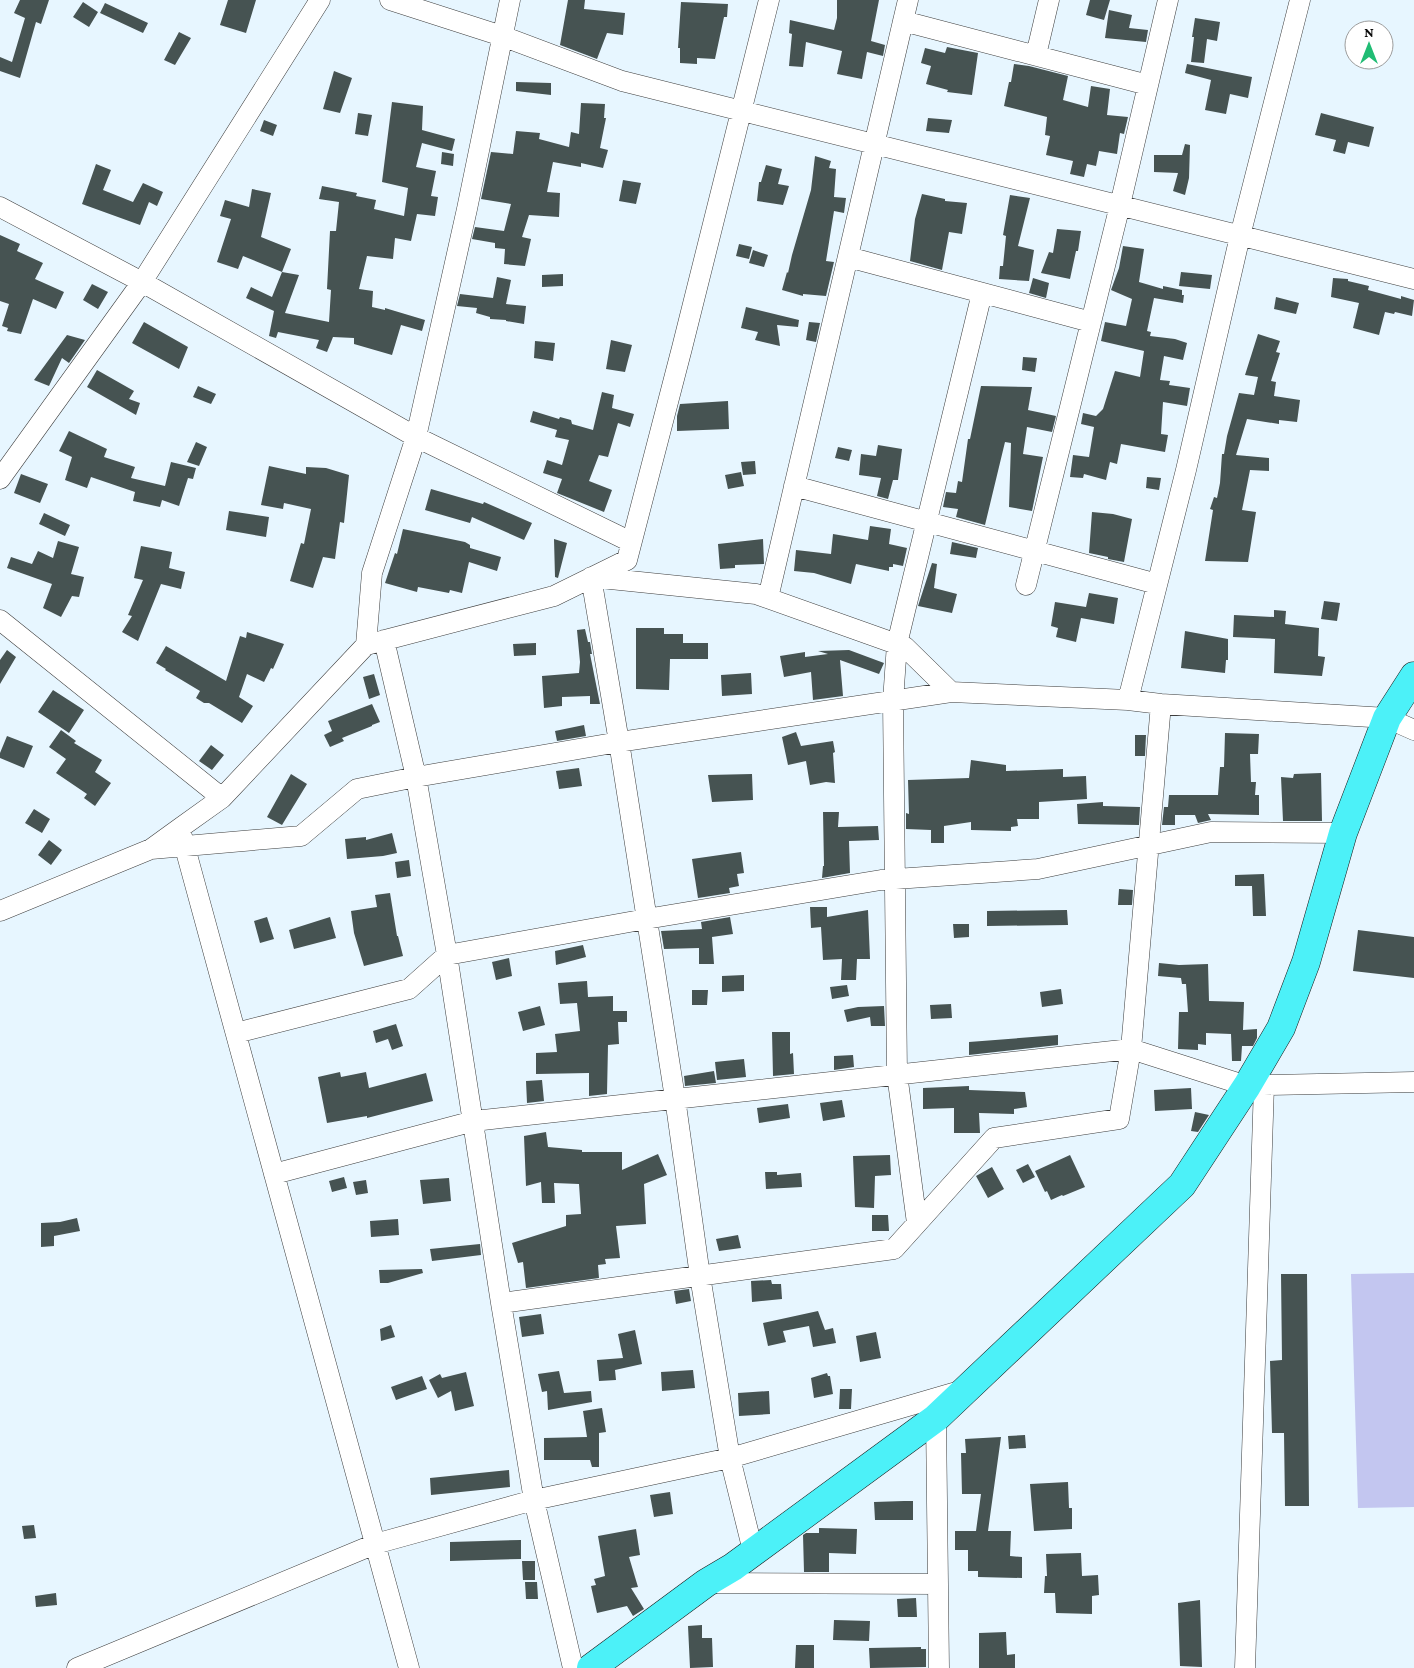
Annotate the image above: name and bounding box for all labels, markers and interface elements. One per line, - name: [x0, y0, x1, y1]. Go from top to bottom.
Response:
- north arrow: [1344, 20, 1394, 70]
- text: N: [1364, 24, 1374, 40]

